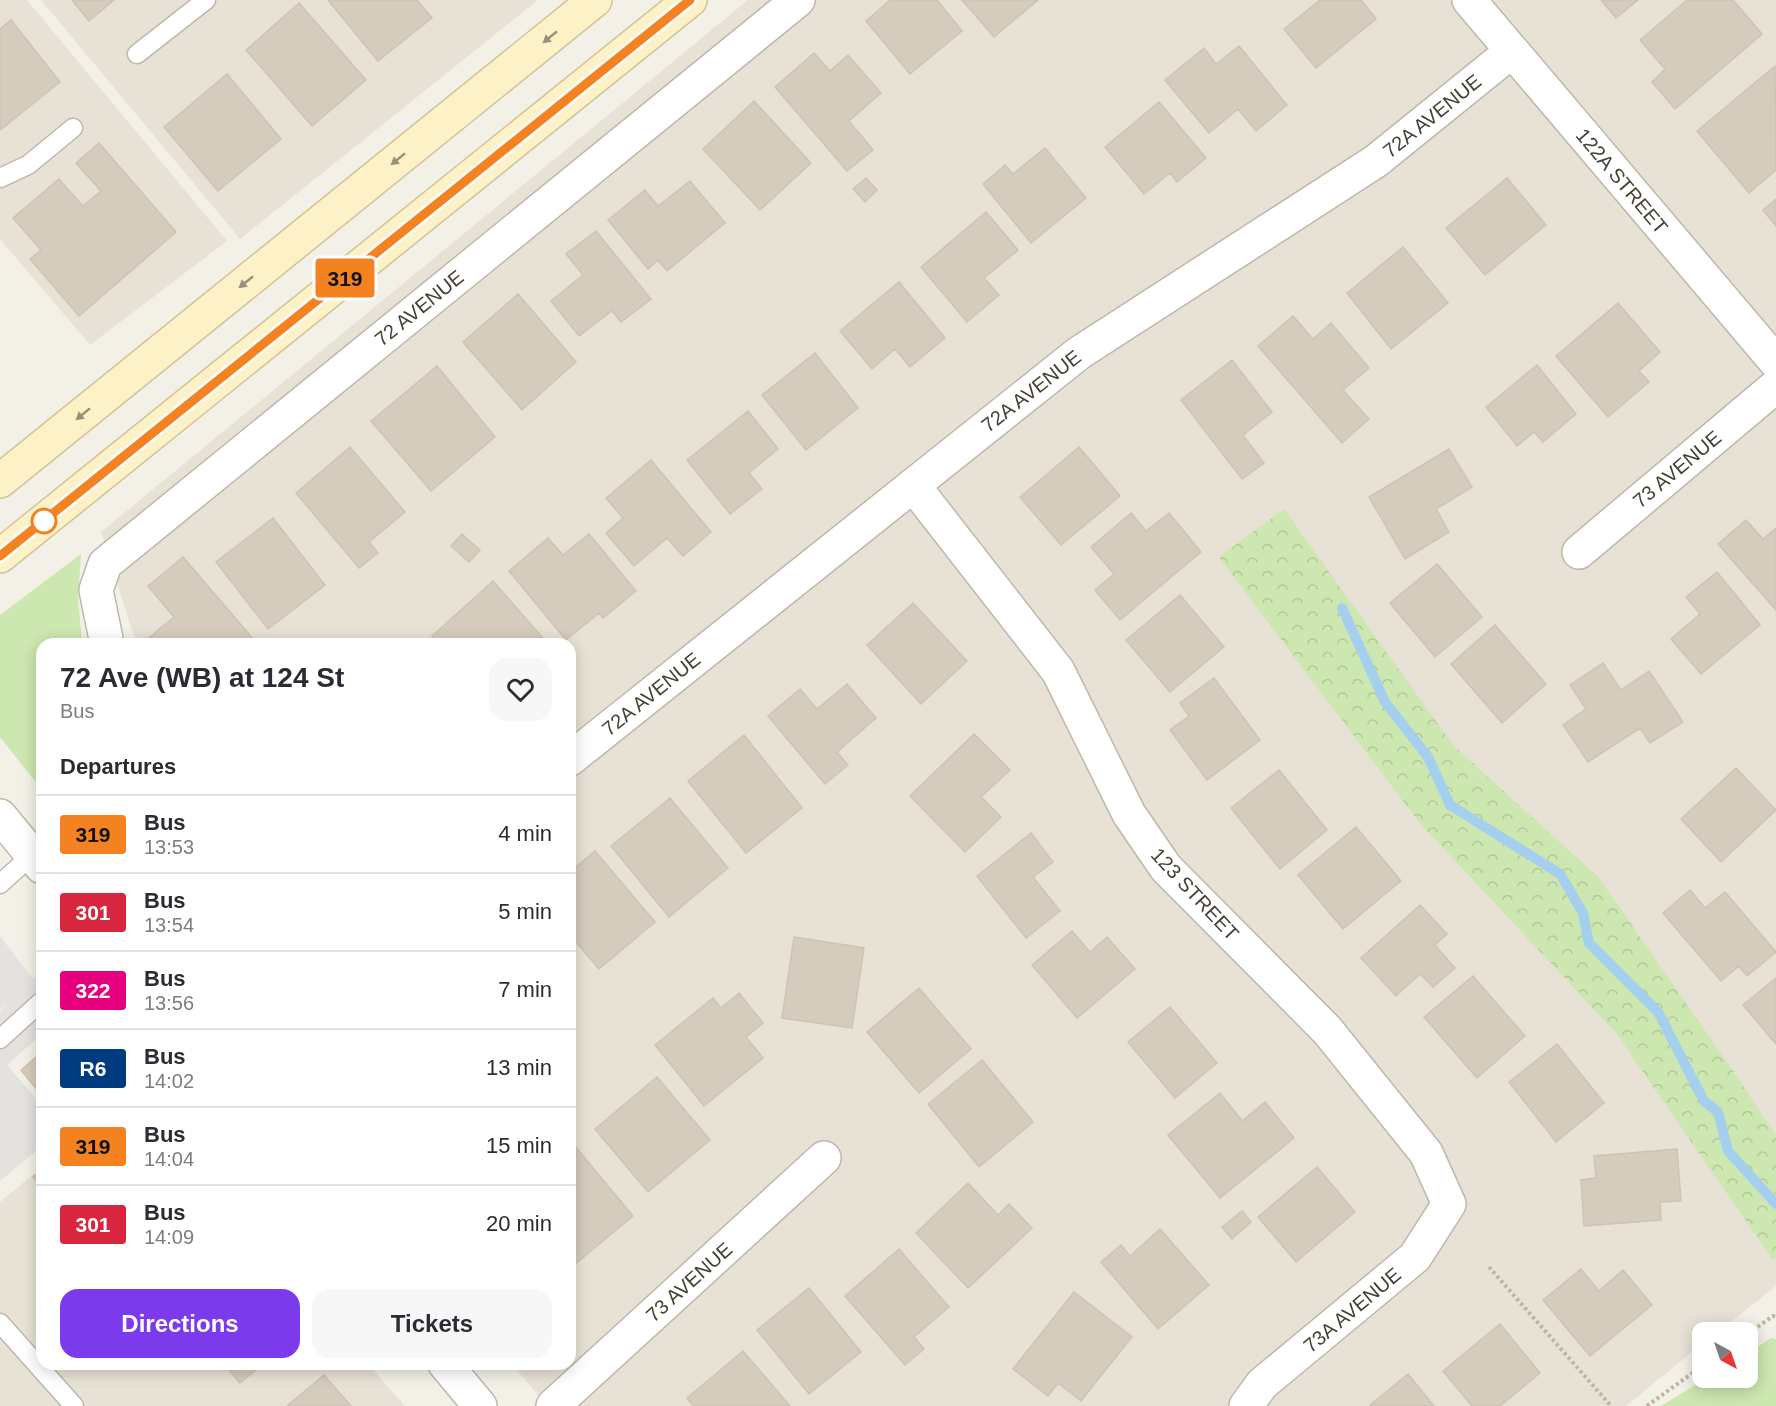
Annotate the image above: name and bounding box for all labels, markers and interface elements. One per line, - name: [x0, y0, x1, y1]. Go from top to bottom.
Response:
- one-way arrow: [542, 30, 557, 42]
- street label: 72A AVENUE: [1379, 70, 1485, 162]
- street label: 122A STREET: [1572, 124, 1672, 238]
- one-way arrow: [390, 153, 406, 166]
- line badge: 319: [310, 258, 380, 298]
- street label: 72 AVENUE: [370, 266, 468, 350]
- text: 319: [327, 267, 363, 290]
- one-way arrow: [239, 275, 254, 288]
- street label: 72A AVENUE: [977, 345, 1085, 437]
- one-way arrow: [76, 407, 91, 420]
- street label: 73 AVENUE: [1629, 426, 1725, 512]
- unlabelled marker: [31, 508, 57, 534]
- street label: 72A AVENUE: [598, 648, 704, 740]
- button: heart: [489, 658, 552, 721]
- text: 72 Ave (WB) at 124 St: [60, 662, 344, 693]
- text: Bus: [60, 700, 94, 722]
- text: Departures: [60, 754, 176, 779]
- text: Bus: [144, 810, 186, 835]
- text: 4 min: [498, 821, 552, 846]
- text: 319: [75, 823, 111, 846]
- text: 13:53: [144, 836, 194, 858]
- street label: 123 STREET: [1147, 843, 1243, 945]
- text: Bus: [144, 888, 186, 913]
- text: 5 min: [498, 899, 552, 924]
- text: 301: [75, 901, 111, 924]
- text: 13:54: [144, 914, 194, 936]
- text: Bus: [144, 966, 186, 991]
- text: 7 min: [498, 977, 552, 1002]
- text: 322: [75, 979, 111, 1002]
- text: 13:56: [144, 992, 194, 1014]
- text: Bus: [144, 1044, 186, 1069]
- text: 13 min: [486, 1055, 552, 1080]
- text: R6: [80, 1057, 106, 1080]
- text: 14:02: [144, 1070, 194, 1092]
- text: Bus: [144, 1122, 186, 1147]
- text: 15 min: [486, 1133, 552, 1158]
- text: 319: [75, 1135, 111, 1158]
- text: 14:04: [144, 1148, 194, 1170]
- text: Bus: [144, 1200, 186, 1225]
- text: 20 min: [486, 1211, 552, 1236]
- text: 301: [75, 1213, 111, 1236]
- text: 14:09: [144, 1226, 194, 1248]
- street label: 73 AVENUE: [642, 1238, 736, 1326]
- street label: 73A AVENUE: [1299, 1263, 1405, 1357]
- button: Directions: [60, 1289, 300, 1358]
- button: Tickets: [312, 1289, 552, 1358]
- north arrow: [1692, 1322, 1758, 1388]
- map controls: [1692, 1322, 1758, 1388]

